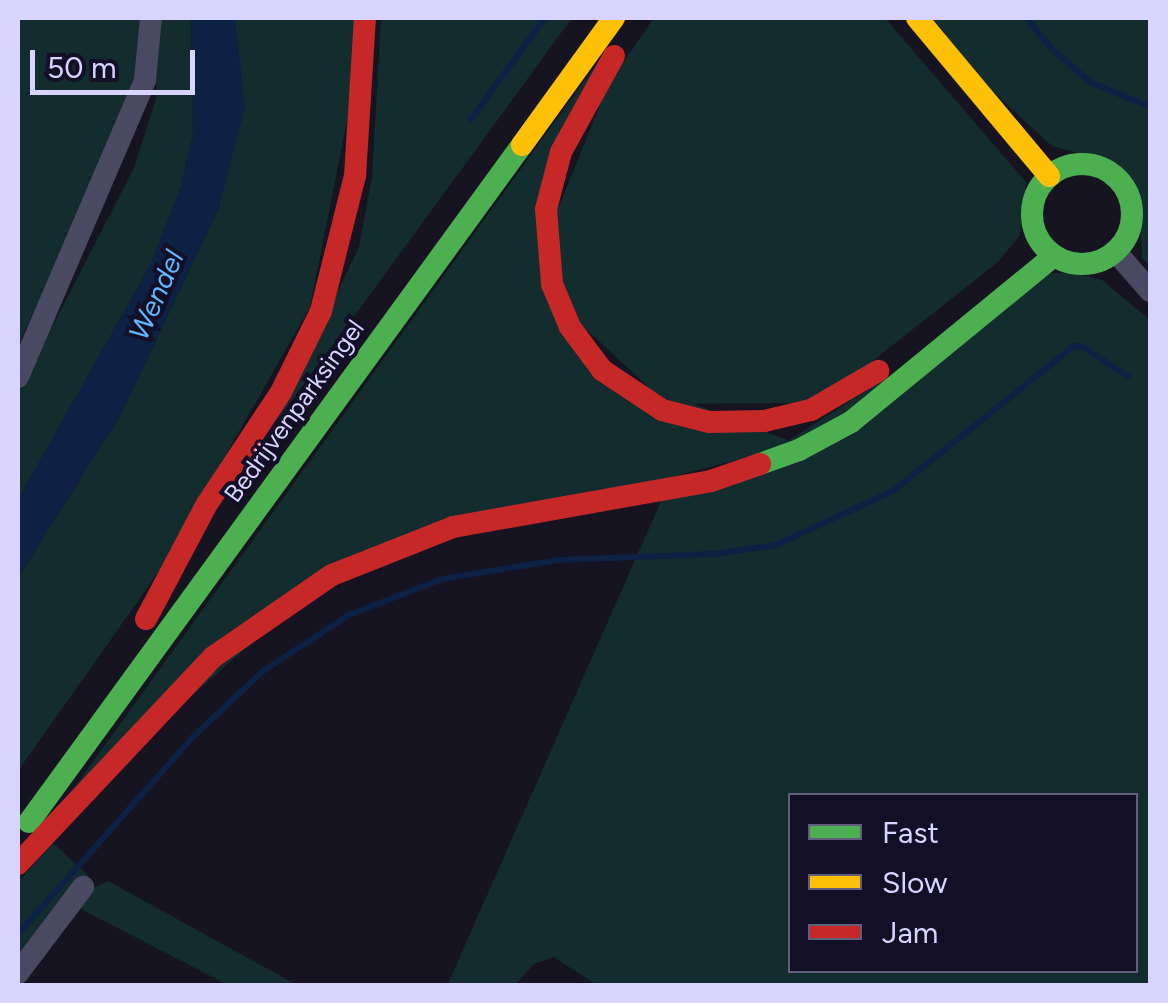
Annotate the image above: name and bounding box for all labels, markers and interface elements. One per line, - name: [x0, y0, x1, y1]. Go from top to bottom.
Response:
- scale bar: [35, 30, 200, 92]
- text: 50 m: [47, 49, 116, 86]
- water label: Wendel: [121, 245, 191, 345]
- street label: Bedrijvenparksingel: [218, 314, 370, 508]
- legend: [788, 793, 1138, 973]
- text: Fast: [882, 814, 939, 851]
- text: Slow: [882, 864, 948, 901]
- text: Jam: [882, 914, 938, 951]

